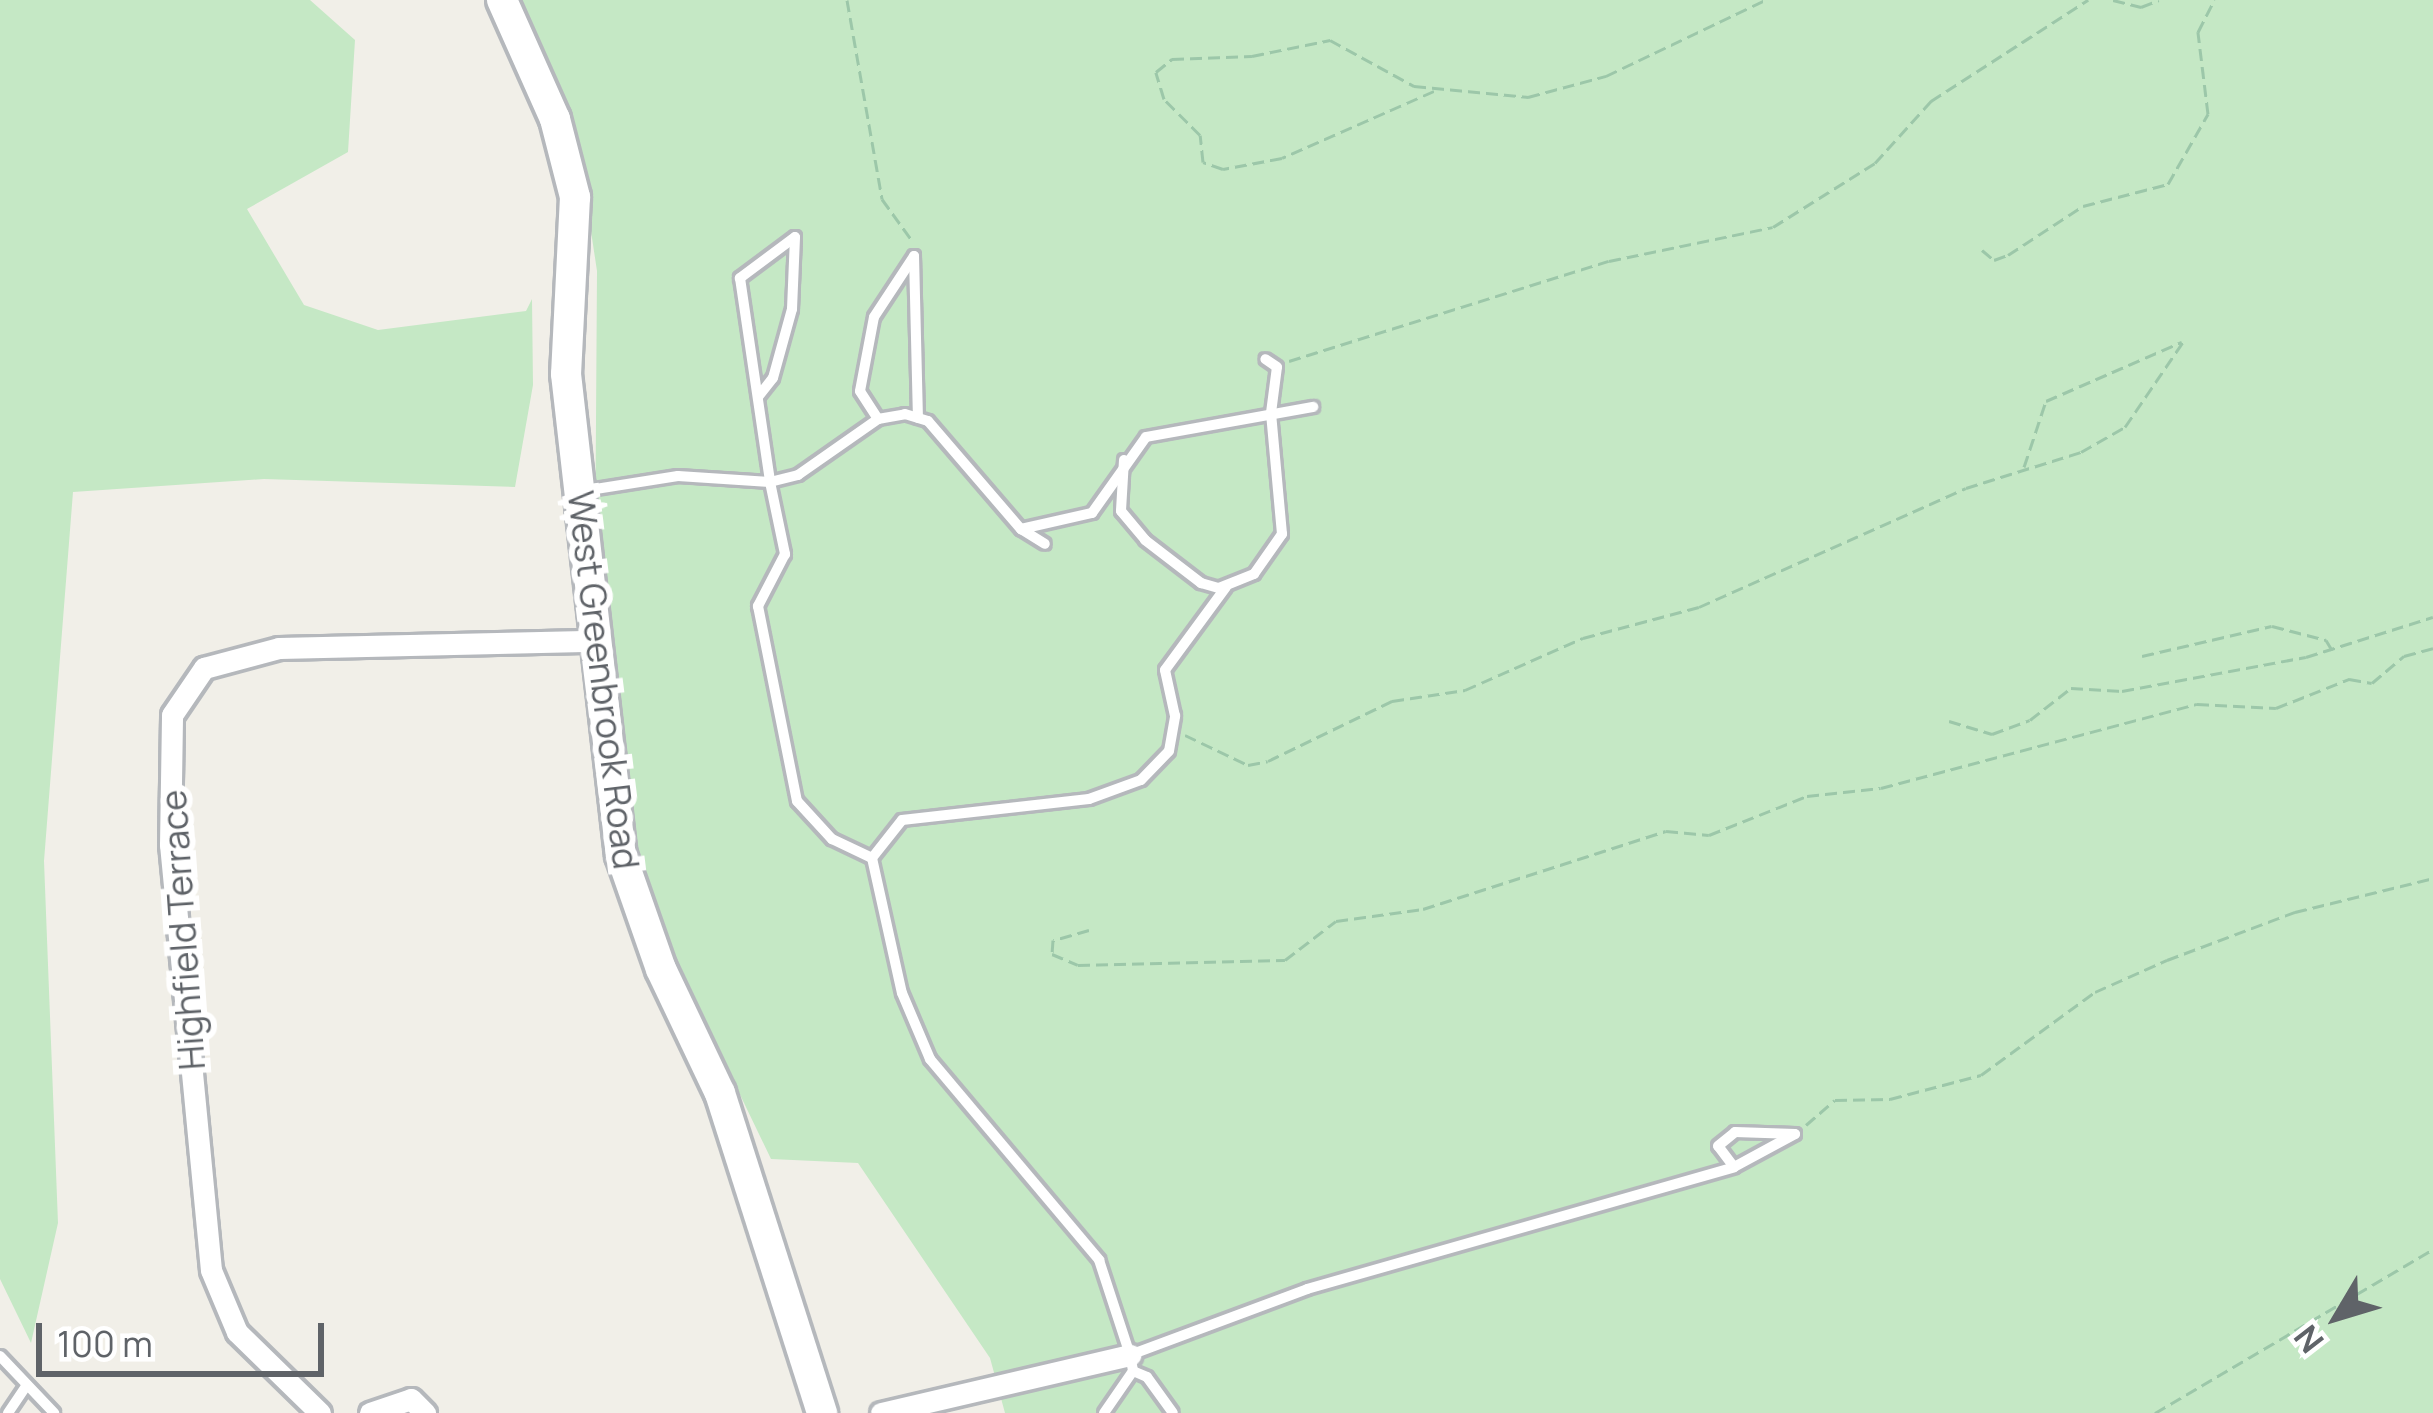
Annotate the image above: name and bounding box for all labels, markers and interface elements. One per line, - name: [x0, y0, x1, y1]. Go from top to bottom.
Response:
- street label: West Greenbrook Road: [559, 488, 649, 872]
- street label: Highfield Terrace: [151, 788, 213, 1072]
- north arrow: [2277, 1257, 2397, 1377]
- scale bar: [42, 1299, 330, 1373]
- text: N: [2283, 1316, 2333, 1363]
- text: 100 m: [57, 1319, 153, 1368]

